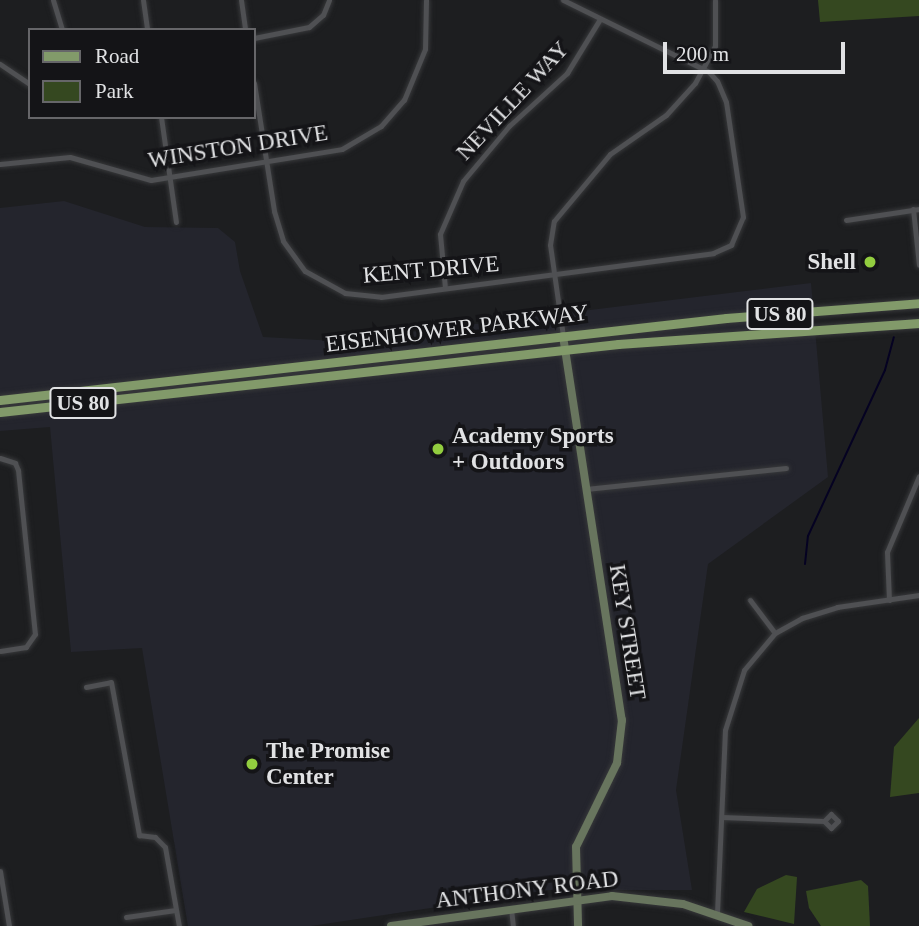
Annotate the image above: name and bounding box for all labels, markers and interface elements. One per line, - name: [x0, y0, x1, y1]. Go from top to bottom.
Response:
- legend: [28, 28, 256, 119]
- scale bar: [667, 28, 849, 72]
- street label: NEVILLE WAY: [451, 36, 575, 166]
- text: 200 m: [676, 42, 729, 66]
- text: Road: [95, 44, 139, 68]
- text: Park: [95, 79, 134, 103]
- street label: WINSTON DRIVE: [146, 119, 330, 175]
- place label: Shell: [807, 248, 856, 276]
- street label: KENT DRIVE: [361, 250, 501, 290]
- marker: Shell: [862, 254, 878, 270]
- road number: US 80: [745, 296, 815, 332]
- street label: EISENHOWER PARKWAY: [324, 299, 590, 359]
- road number: US 80: [48, 386, 118, 420]
- place label: Academy Sports + Outdoors: [452, 422, 614, 476]
- marker: Academy Sports + Outdoors: [430, 441, 446, 457]
- street label: KEY STREET: [603, 562, 651, 702]
- place label: The Promise Center: [266, 737, 390, 791]
- marker: The Promise Center: [244, 756, 260, 772]
- street label: ANTHONY ROAD: [434, 865, 620, 915]

